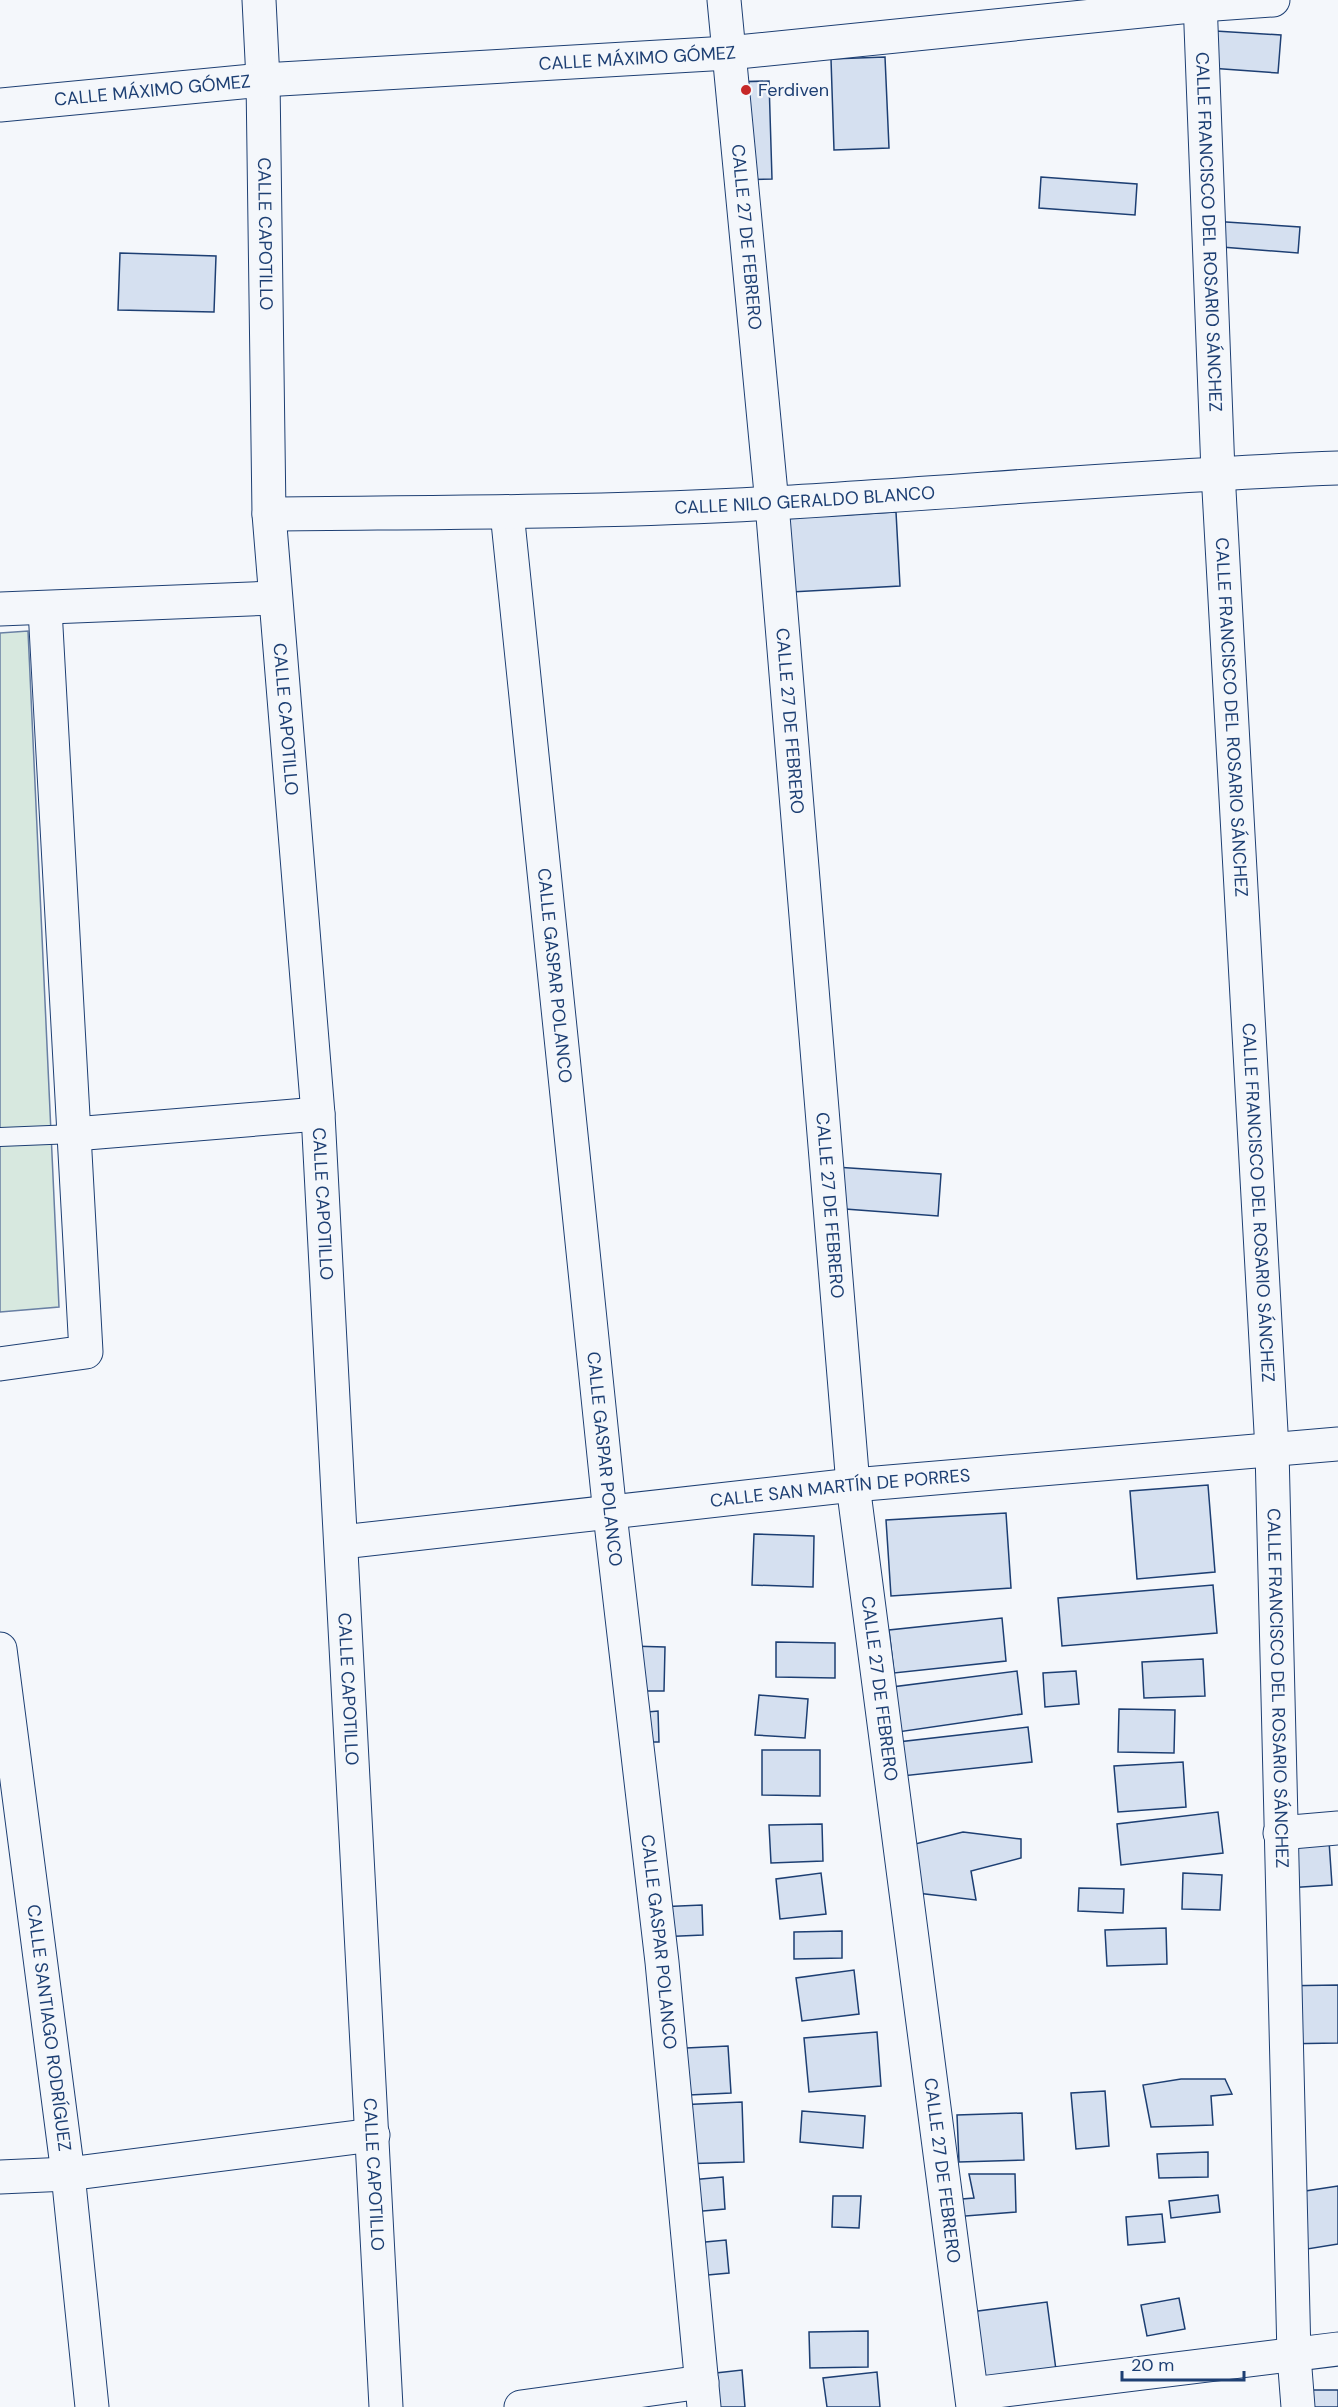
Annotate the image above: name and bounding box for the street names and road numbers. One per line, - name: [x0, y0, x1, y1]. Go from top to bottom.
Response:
- street label: CALLE MÁXIMO GÓMEZ: [538, 40, 737, 76]
- street label: CALLE FRANCISCO DEL ROSARIO SÁNCHEZ: [1190, 51, 1228, 412]
- street label: CALLE MÁXIMO GÓMEZ: [53, 69, 252, 112]
- street label: CALLE 27 DE FEBRERO: [726, 143, 767, 331]
- street label: CALLE CAPOTILLO: [252, 157, 278, 311]
- street label: CALLE NILO GERALDO BLANCO: [674, 481, 936, 520]
- street label: CALLE FRANCISCO DEL ROSARIO SÁNCHEZ: [1210, 537, 1253, 898]
- street label: CALLE 27 DE FEBRERO: [770, 627, 810, 815]
- street label: CALLE CAPOTILLO: [268, 642, 304, 796]
- street label: CALLE GASPAR POLANCO: [532, 867, 578, 1084]
- street label: CALLE FRANCISCO DEL ROSARIO SÁNCHEZ: [1236, 1022, 1280, 1383]
- street label: CALLE 27 DE FEBRERO: [810, 1111, 850, 1299]
- street label: CALLE CAPOTILLO: [307, 1127, 339, 1281]
- street label: CALLE GASPAR POLANCO: [581, 1350, 628, 1568]
- street label: CALLE SAN MARTÍN DE PORRES: [709, 1463, 971, 1513]
- street label: CALLE FRANCISCO DEL ROSARIO SÁNCHEZ: [1261, 1508, 1294, 1868]
- street label: CALLE 27 DE FEBRERO: [856, 1595, 903, 1783]
- street label: CALLE CAPOTILLO: [332, 1612, 364, 1766]
- street label: CALLE GASPAR POLANCO: [635, 1833, 682, 2051]
- street label: CALLE SANTIAGO RODRÍGUEZ: [21, 1903, 77, 2153]
- street label: CALLE 27 DE FEBRERO: [918, 2077, 966, 2265]
- street label: CALLE CAPOTILLO: [358, 2097, 390, 2251]

